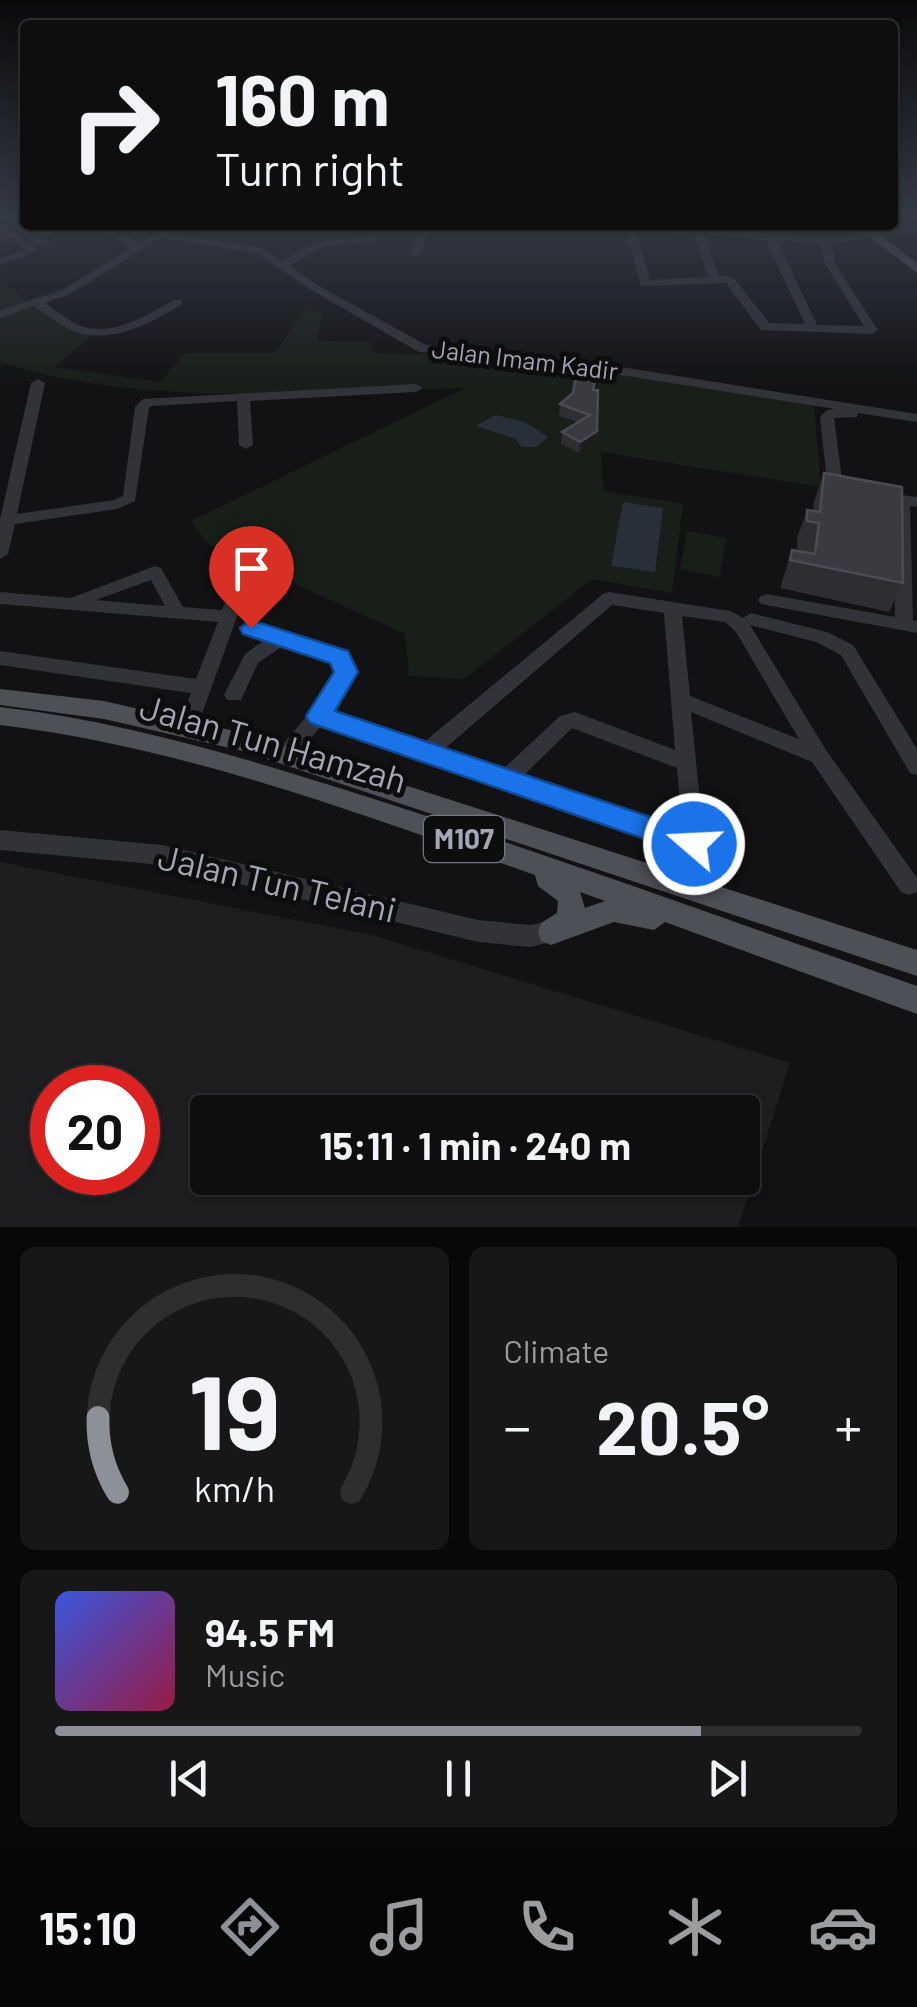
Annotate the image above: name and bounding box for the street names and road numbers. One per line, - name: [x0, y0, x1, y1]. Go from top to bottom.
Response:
- street label: Jalan Imam Kadir: [430, 333, 620, 385]
- street label: Jalan Tun Hamzah: [136, 684, 411, 800]
- road number: M107: [424, 816, 504, 862]
- street label: Jalan Tun Telani: [154, 834, 400, 930]

